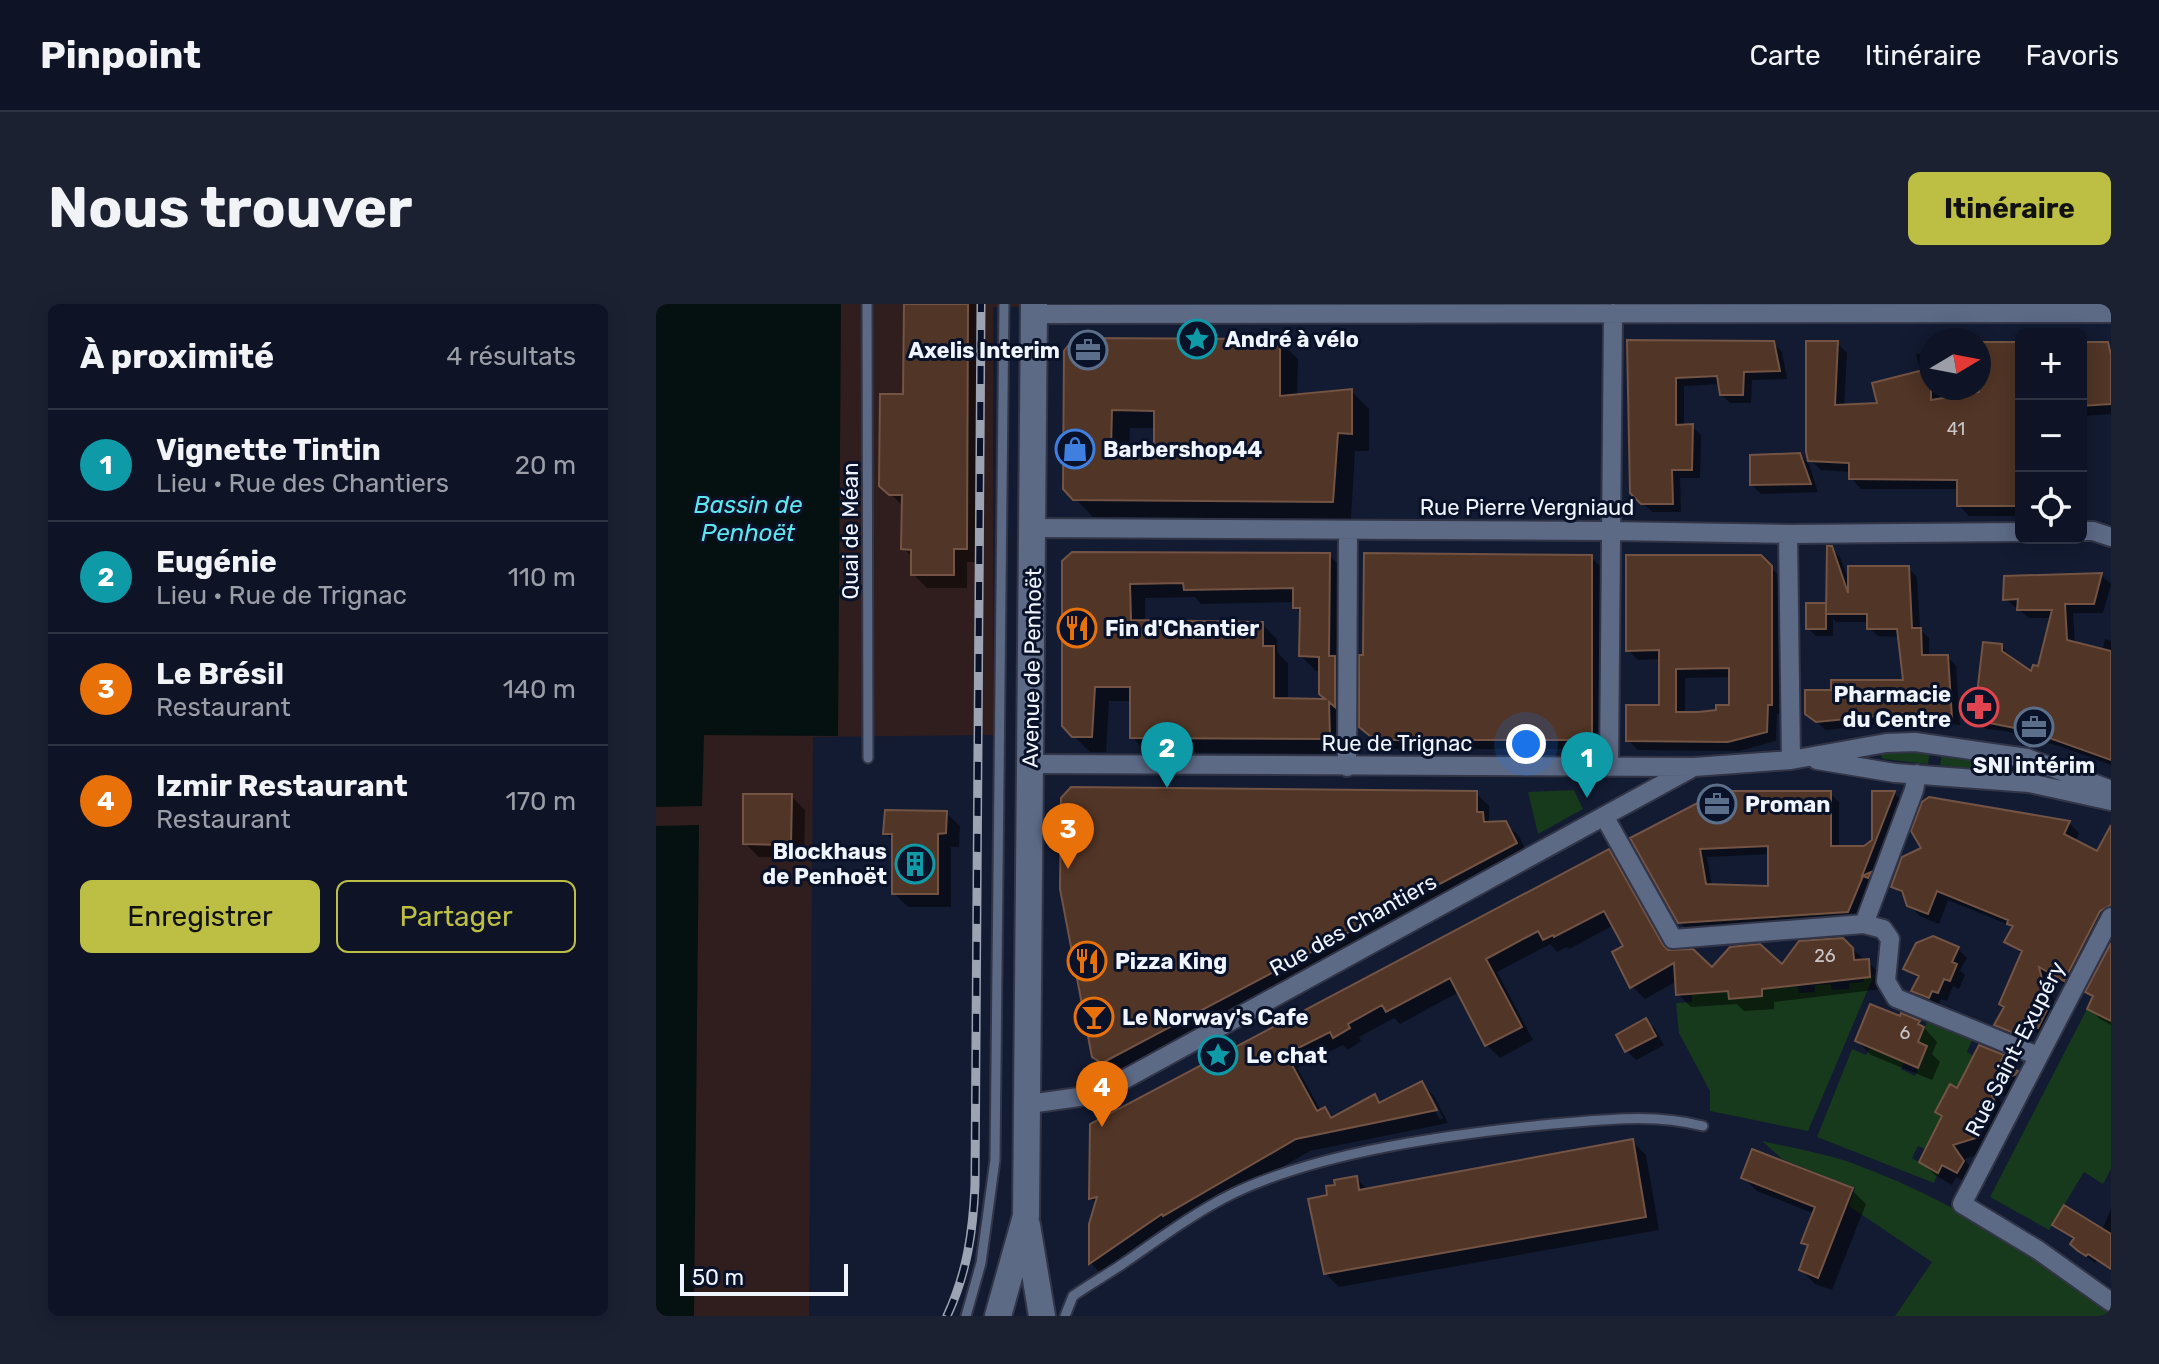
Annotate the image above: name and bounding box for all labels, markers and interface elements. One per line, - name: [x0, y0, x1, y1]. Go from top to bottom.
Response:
- text: Pinpoint: [40, 32, 201, 78]
- text: Carte: [1749, 39, 1821, 72]
- text: Itinéraire: [1865, 39, 1982, 72]
- text: Favoris: [2026, 39, 2119, 72]
- button: Itinéraire: [1908, 172, 2111, 245]
- text: Nous trouver: [48, 175, 413, 241]
- place icon: André à vélo: [1176, 318, 1218, 360]
- place label: André à vélo: [1225, 326, 1359, 353]
- north arrow: [1919, 328, 1991, 400]
- map controls: [2015, 328, 2087, 544]
- button: +: [2015, 328, 2087, 400]
- office icon: Axelis Interim: [1067, 329, 1109, 371]
- text: À proximité: [80, 336, 274, 377]
- place label: Axelis Interim: [908, 337, 1060, 364]
- text: 4 résultats: [446, 341, 576, 372]
- button: −: [2015, 400, 2087, 472]
- house number: 41: [1947, 418, 1965, 440]
- shop icon: Barbershop44: [1054, 428, 1096, 470]
- text: Vignette Tintin: [156, 432, 381, 468]
- place label: Barbershop44: [1103, 436, 1262, 463]
- text: 1: [100, 450, 112, 481]
- text: 20 m: [515, 450, 576, 481]
- street label: Quai de Méan: [837, 462, 864, 600]
- text: Lieu · Rue des Chantiers: [156, 468, 449, 499]
- button: locate: [2015, 472, 2087, 544]
- water label: Bassin de Penhoët: [694, 491, 802, 547]
- street label: Rue Pierre Vergniaud: [1420, 494, 1634, 521]
- text: Eugénie: [156, 544, 277, 580]
- text: 2: [98, 562, 114, 593]
- text: 110 m: [508, 562, 576, 593]
- street label: Avenue de Penhoët: [1017, 568, 1047, 768]
- text: Lieu · Rue de Trignac: [156, 580, 407, 611]
- restaurant icon: Fin d'Chantier: [1056, 607, 1098, 649]
- place label: Fin d'Chantier: [1105, 615, 1259, 642]
- text: Le Brésil: [156, 656, 284, 692]
- text: 3: [97, 674, 115, 705]
- text: 140 m: [503, 674, 576, 705]
- place label: Pharmacie du Centre: [1833, 681, 1951, 733]
- pharmacy icon: Pharmacie du Centre: [1958, 686, 2000, 728]
- text: Restaurant: [156, 692, 291, 723]
- office icon: SNI intérim: [2013, 706, 2055, 748]
- pin: 2: [1141, 722, 1193, 788]
- your location: [1506, 724, 1546, 764]
- street label: Rue de Trignac: [1322, 730, 1473, 757]
- pin: 1: [1561, 732, 1613, 798]
- place label: SNI intérim: [1973, 752, 2095, 779]
- text: Izmir Restaurant: [156, 768, 408, 804]
- office icon: Proman: [1696, 783, 1738, 825]
- text: 4: [97, 786, 115, 817]
- text: 170 m: [506, 786, 576, 817]
- place label: Proman: [1745, 791, 1830, 818]
- pin: 3: [1042, 803, 1094, 869]
- text: Restaurant: [156, 804, 291, 835]
- place label: Blockhaus de Penhoët: [762, 838, 887, 890]
- building icon: Blockhaus de Penhoët: [894, 843, 936, 885]
- street label: Rue des Chantiers: [1265, 868, 1441, 982]
- button: Enregistrer: [80, 880, 320, 953]
- button: Partager: [336, 880, 576, 953]
- restaurant icon: Pizza King: [1066, 940, 1108, 982]
- house number: 26: [1814, 945, 1836, 967]
- place label: Pizza King: [1115, 948, 1227, 975]
- street label: Rue Saint-Exupéry: [1959, 957, 2071, 1141]
- bar icon: Le Norway's Cafe: [1073, 996, 1115, 1038]
- place label: Le Norway's Cafe: [1122, 1004, 1309, 1031]
- house number: 6: [1900, 1022, 1911, 1044]
- place icon: Le chat: [1197, 1034, 1239, 1076]
- place label: Le chat: [1246, 1042, 1327, 1069]
- pin: 4: [1076, 1061, 1128, 1127]
- scale bar: [680, 1260, 848, 1296]
- text: 50 m: [692, 1264, 744, 1291]

